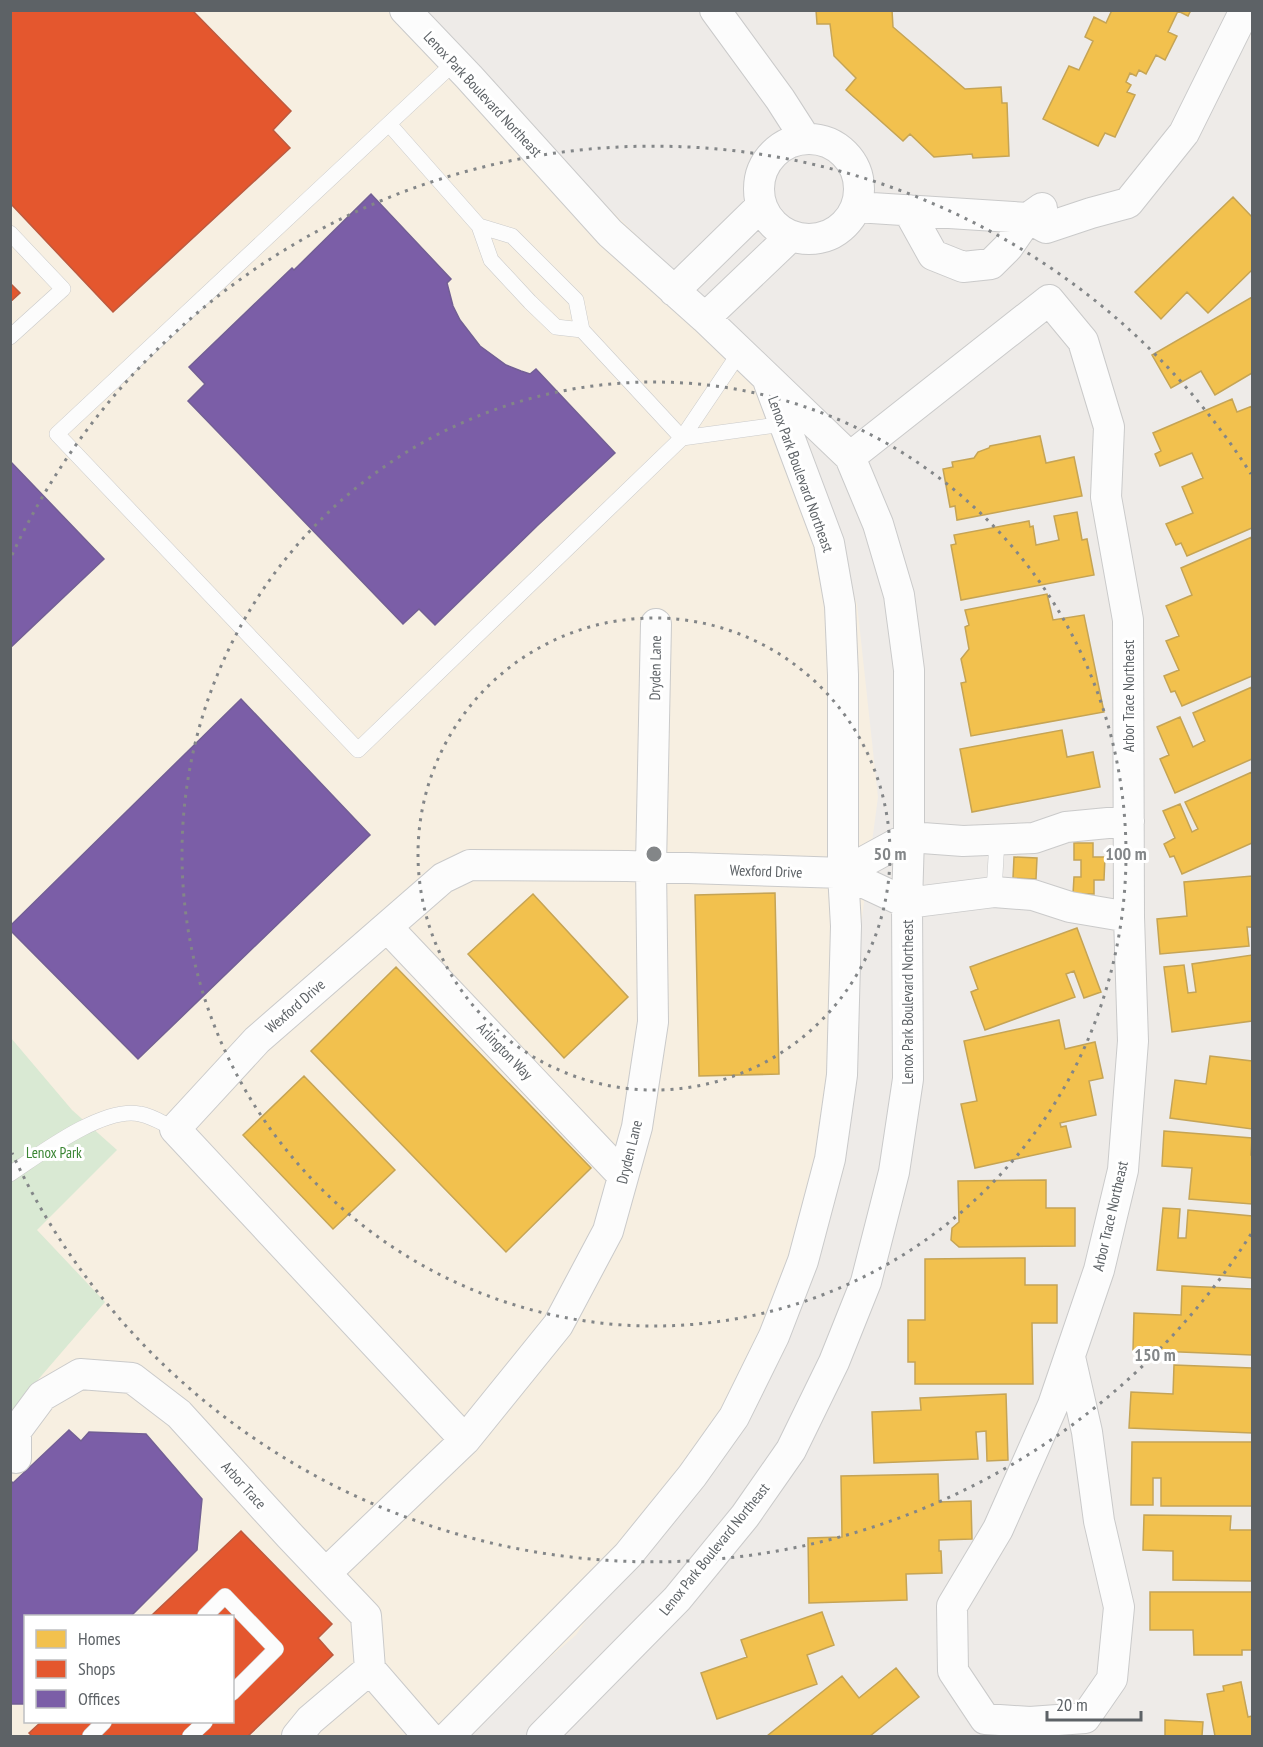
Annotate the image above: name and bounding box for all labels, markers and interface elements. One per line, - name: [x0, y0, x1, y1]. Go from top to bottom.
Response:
- street label: Lenox Park Boulevard Northeast: [420, 27, 546, 161]
- street label: Lenox Park Boulevard Northeast: [764, 393, 838, 555]
- street label: Dryden Lane: [645, 635, 665, 701]
- street label: Arbor Trace Northeast: [1119, 640, 1138, 752]
- text: 50 m: [874, 842, 906, 865]
- text: 100 m: [1105, 842, 1147, 865]
- centre of rings: [644, 844, 664, 864]
- street label: Wexford Drive: [729, 860, 803, 882]
- street label: Lenox Park Boulevard Northeast: [898, 920, 917, 1084]
- street label: Wexford Drive: [261, 975, 329, 1037]
- street label: Arlington Way: [473, 1018, 537, 1084]
- street label: Dryden Lane: [612, 1118, 646, 1186]
- park label: Lenox Park: [26, 1143, 82, 1162]
- street label: Arbor Trace Northeast: [1088, 1159, 1132, 1273]
- text: 150 m: [1134, 1343, 1176, 1366]
- street label: Arbor Trace: [218, 1457, 270, 1513]
- street label: Lenox Park Boulevard Northeast: [655, 1479, 773, 1619]
- legend: [24, 1615, 234, 1723]
- text: Homes: [78, 1627, 121, 1650]
- text: Shops: [78, 1657, 115, 1680]
- scale bar: [1047, 1684, 1142, 1722]
- text: Offices: [78, 1687, 120, 1710]
- text: 20 m: [1056, 1693, 1088, 1716]

